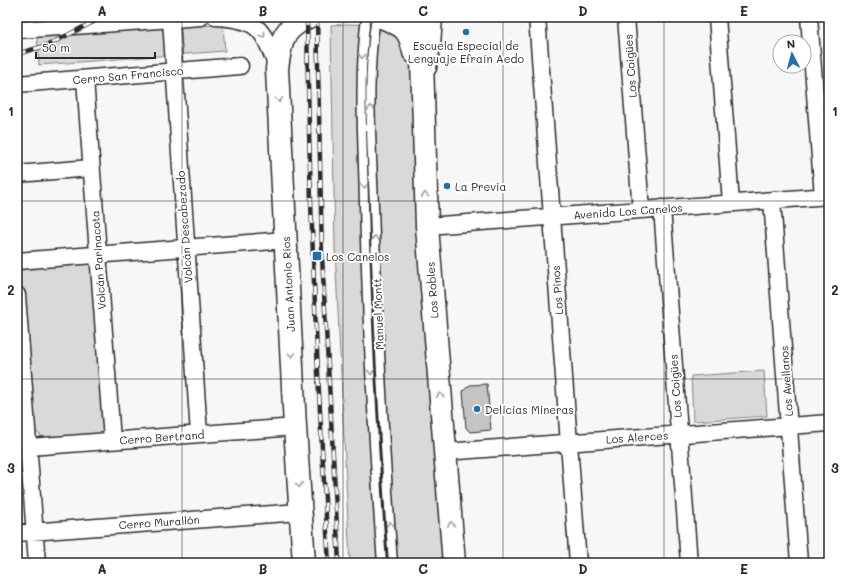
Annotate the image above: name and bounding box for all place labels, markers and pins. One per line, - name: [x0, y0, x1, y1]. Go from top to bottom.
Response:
- marker: Escuela Especial de Lenguaje Efraín Aedo: [461, 27, 471, 37]
- place label: Escuela Especial de Lenguaje Efraín Aedo: [408, 38, 524, 66]
- place label: La Previa: [455, 179, 506, 194]
- marker: La Previa: [442, 181, 452, 191]
- place label: Los Canelos: [326, 249, 389, 264]
- marker: Los Canelos: [311, 250, 323, 262]
- place label: Delicias Mineras: [485, 402, 574, 417]
- marker: Delicias Mineras: [472, 404, 482, 414]

